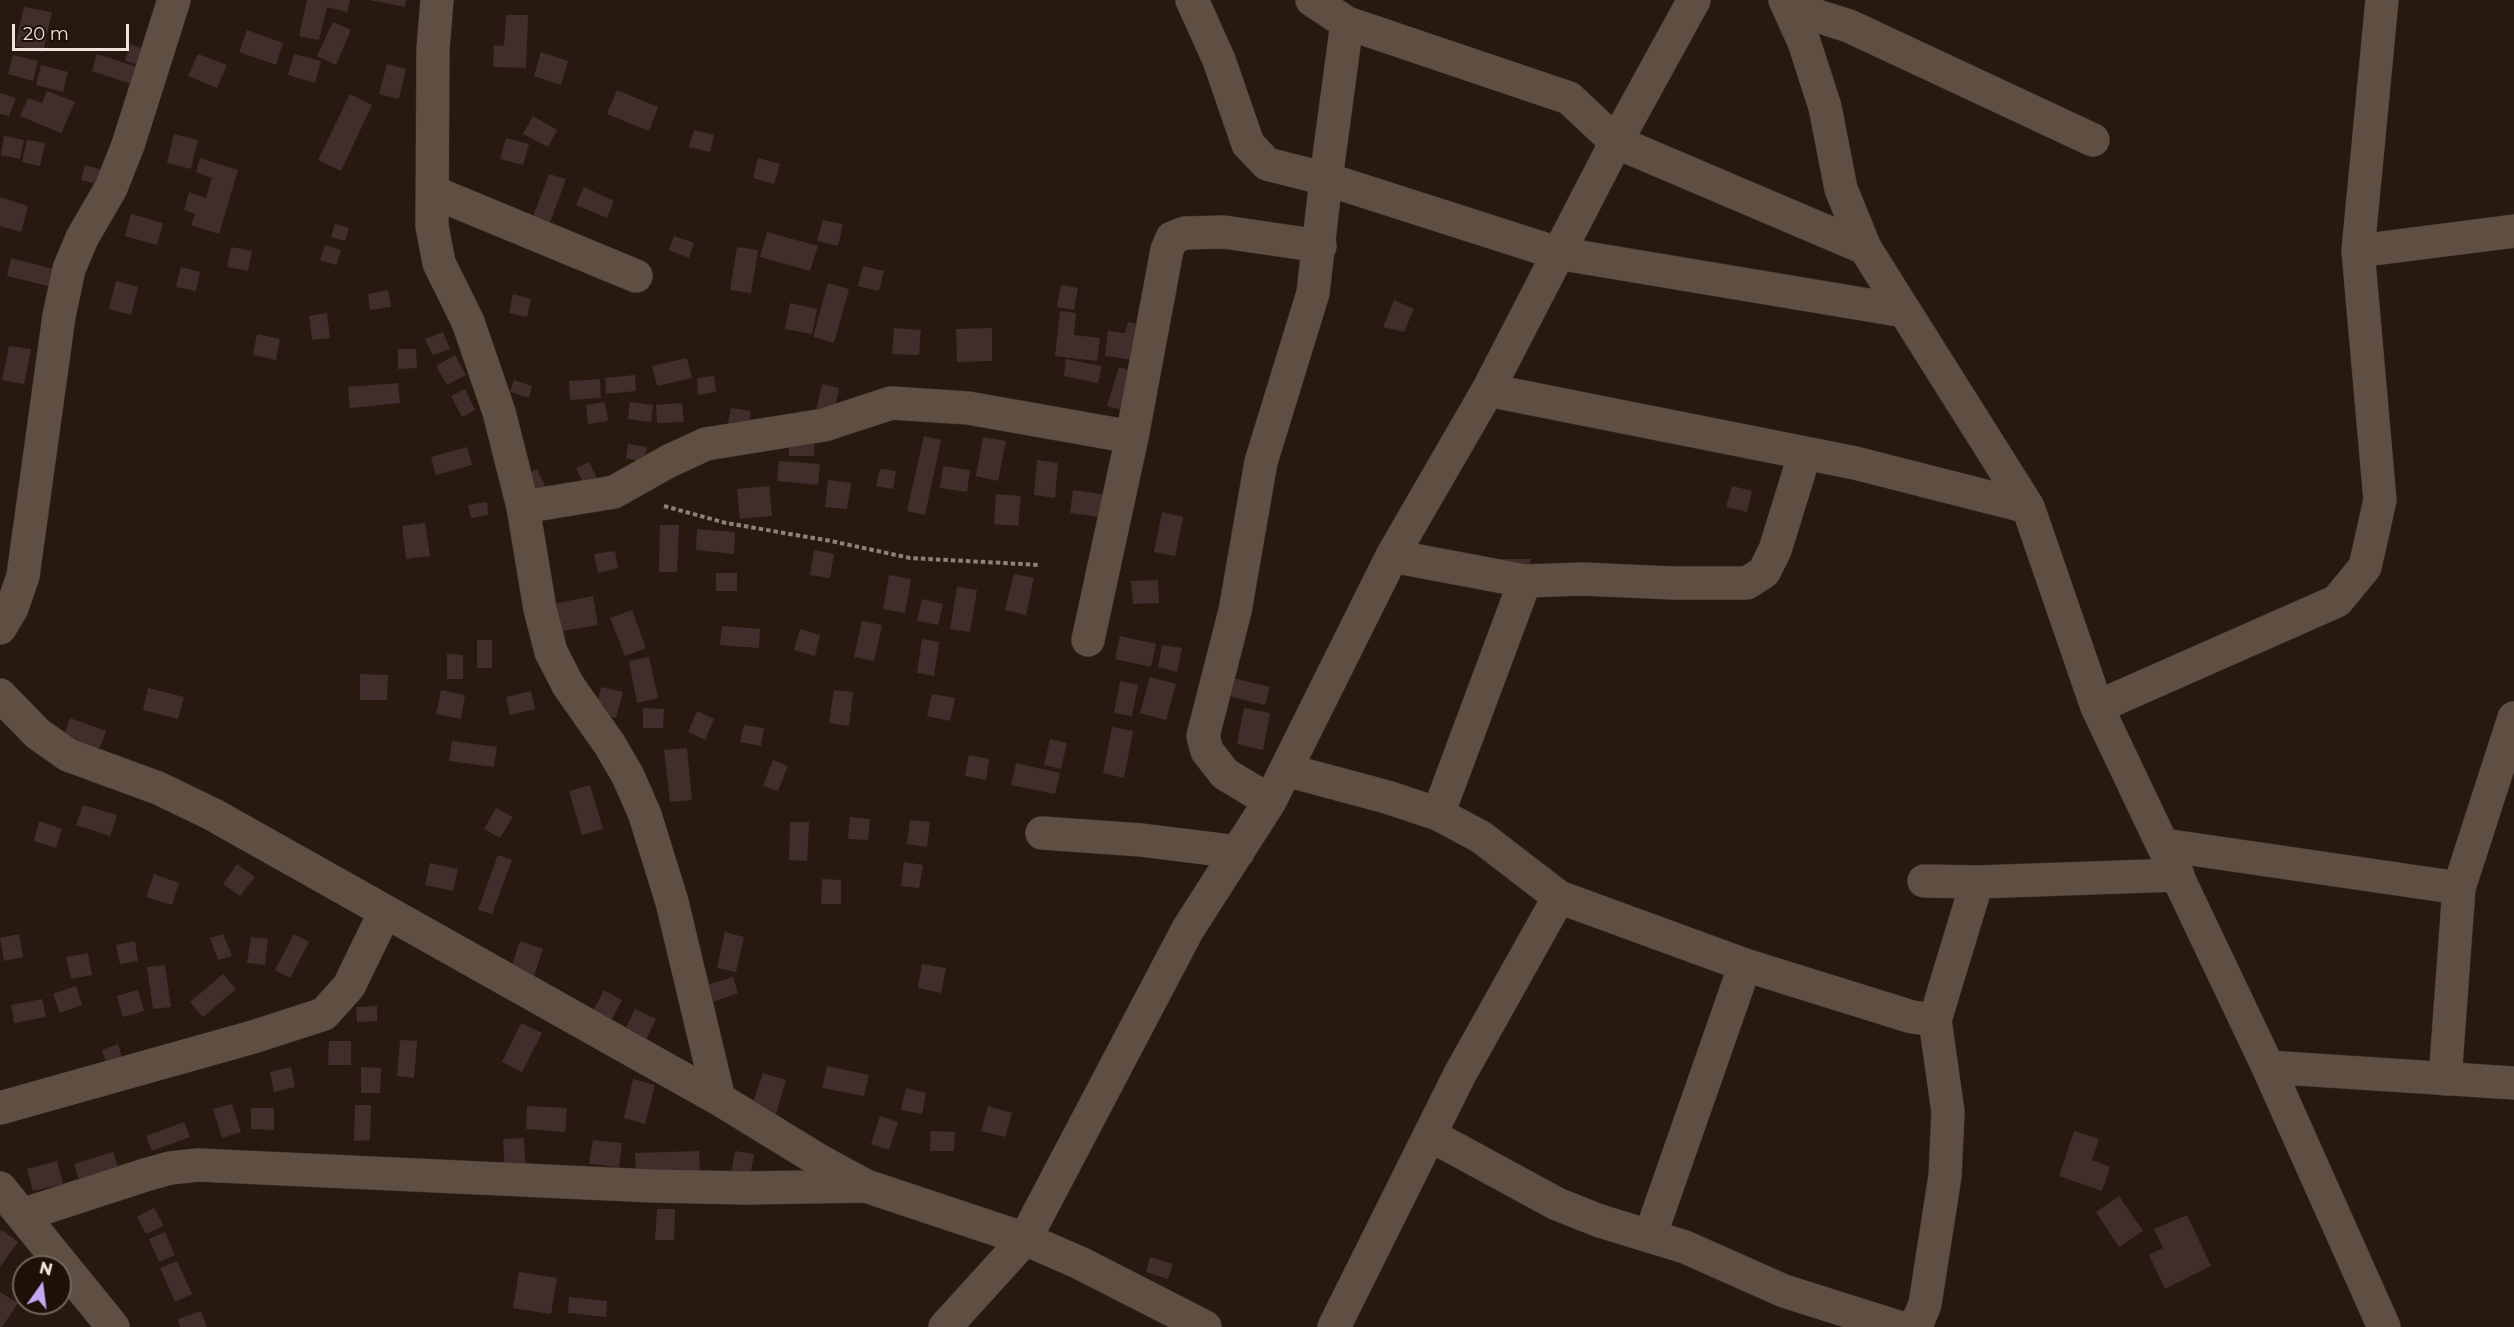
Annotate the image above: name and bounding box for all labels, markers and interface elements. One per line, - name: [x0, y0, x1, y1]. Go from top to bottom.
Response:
- scale bar: [15, 12, 132, 50]
- text: 20 m: [23, 23, 69, 45]
- north arrow: [12, 1255, 72, 1315]
- text: N: [37, 1258, 55, 1280]

